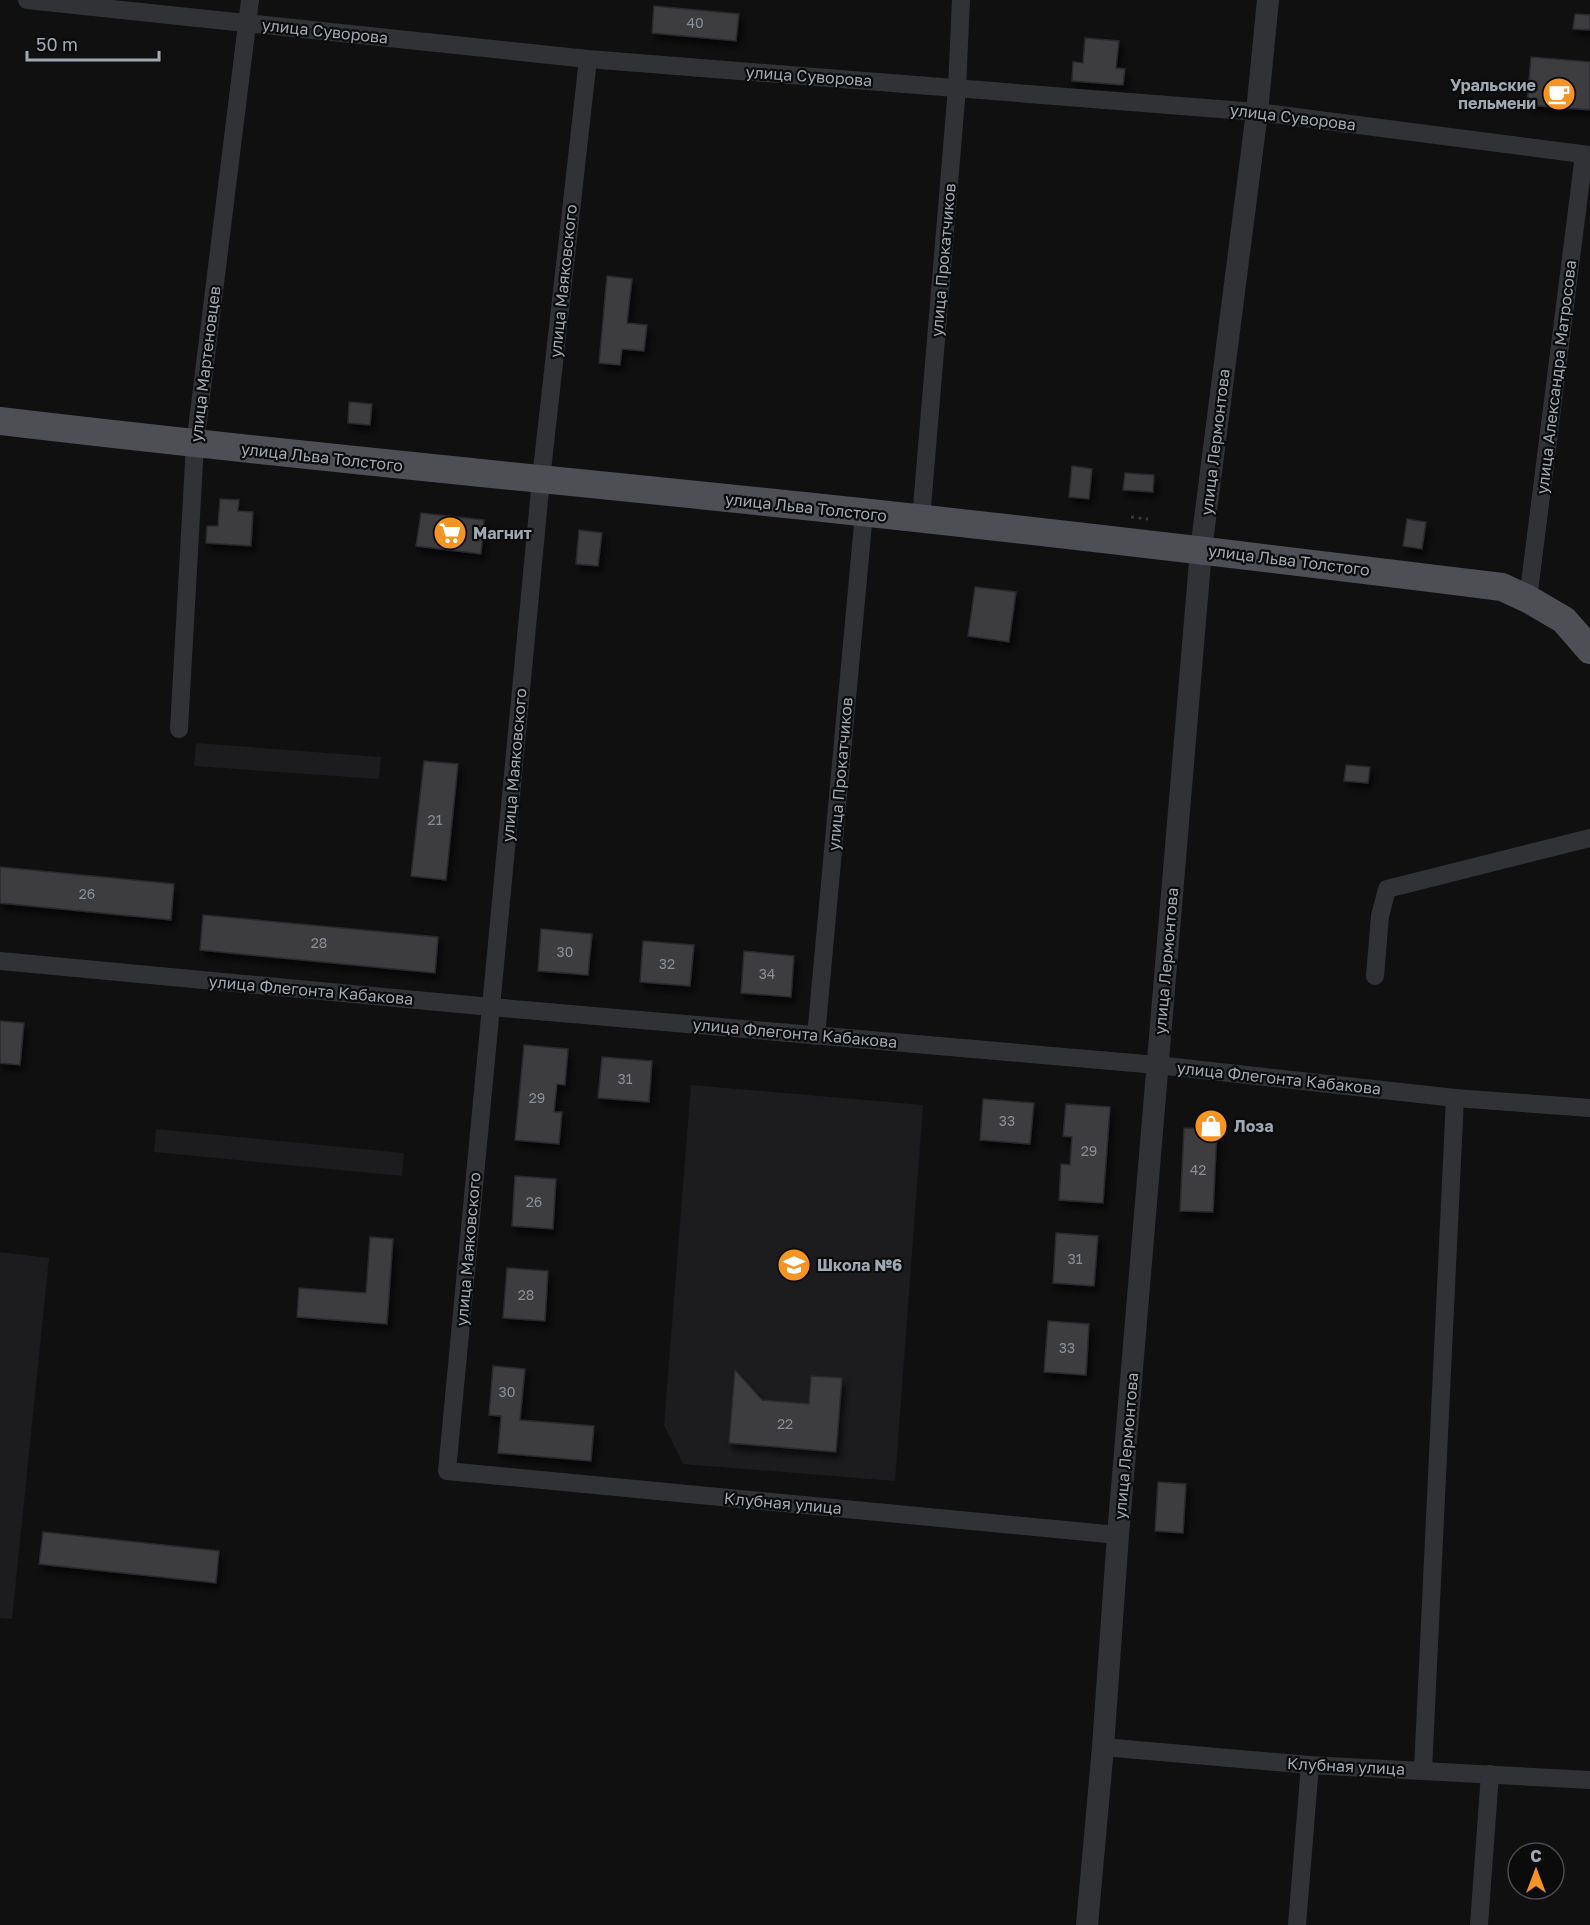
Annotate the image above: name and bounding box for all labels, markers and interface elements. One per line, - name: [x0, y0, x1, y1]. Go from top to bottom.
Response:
- street label: улица Суворова: [261, 14, 389, 48]
- house number: 40: [686, 14, 704, 31]
- scale bar: [27, 24, 159, 62]
- text: 50 m: [36, 33, 78, 55]
- street label: улица Суворова: [745, 62, 873, 90]
- place label: Уральские пельмени: [1450, 75, 1536, 113]
- cafe icon: Уральские пельмени: [1541, 76, 1577, 112]
- street label: улица Суворова: [1229, 99, 1357, 135]
- street label: улица Прокатчиков: [926, 182, 960, 338]
- street label: улица Маяковского: [545, 203, 581, 359]
- street label: улица Александра Матросова: [1532, 259, 1580, 495]
- street label: улица Мартеновцев: [186, 285, 224, 443]
- street label: улица Лермонтова: [1196, 367, 1234, 517]
- street label: улица Льва Толстого: [240, 439, 404, 475]
- street label: улица Льва Толстого: [724, 489, 888, 525]
- supermarket icon: Магнит: [432, 515, 468, 551]
- place label: Магнит: [473, 523, 532, 543]
- street label: улица Льва Толстого: [1207, 540, 1371, 580]
- street label: улица Маяковского: [497, 687, 531, 843]
- street label: улица Прокатчиков: [823, 696, 857, 852]
- house number: 21: [428, 811, 443, 828]
- house number: 26: [79, 885, 95, 902]
- street label: улица Лермонтова: [1150, 887, 1182, 1035]
- house number: 28: [311, 934, 327, 951]
- house number: 30: [557, 943, 573, 960]
- house number: 32: [659, 955, 675, 972]
- house number: 34: [759, 965, 775, 982]
- street label: улица Флегонта Кабакова: [208, 971, 414, 1009]
- street label: улица Флегонта Кабакова: [692, 1014, 898, 1052]
- street label: улица Флегонта Кабакова: [1176, 1057, 1382, 1099]
- house number: 31: [618, 1070, 633, 1087]
- house number: 29: [529, 1089, 545, 1106]
- shop icon: Лоза: [1193, 1108, 1229, 1144]
- house number: 33: [999, 1112, 1015, 1129]
- place label: Лоза: [1234, 1116, 1273, 1136]
- house number: 29: [1081, 1142, 1097, 1159]
- house number: 42: [1190, 1161, 1206, 1178]
- street label: улица Маяковского: [451, 1171, 485, 1327]
- house number: 26: [526, 1193, 542, 1210]
- school or university icon: Школа №6: [776, 1247, 812, 1283]
- house number: 31: [1068, 1250, 1083, 1267]
- place label: Школа №6: [817, 1255, 902, 1275]
- house number: 28: [518, 1286, 534, 1303]
- house number: 33: [1059, 1339, 1075, 1356]
- street label: улица Лермонтова: [1110, 1372, 1142, 1520]
- house number: 30: [499, 1383, 515, 1400]
- house number: 22: [777, 1415, 793, 1432]
- street label: Клубная улица: [723, 1488, 843, 1518]
- street label: Клубная улица: [1286, 1753, 1406, 1779]
- north arrow: [1506, 1841, 1566, 1901]
- text: С: [1530, 1846, 1542, 1866]

